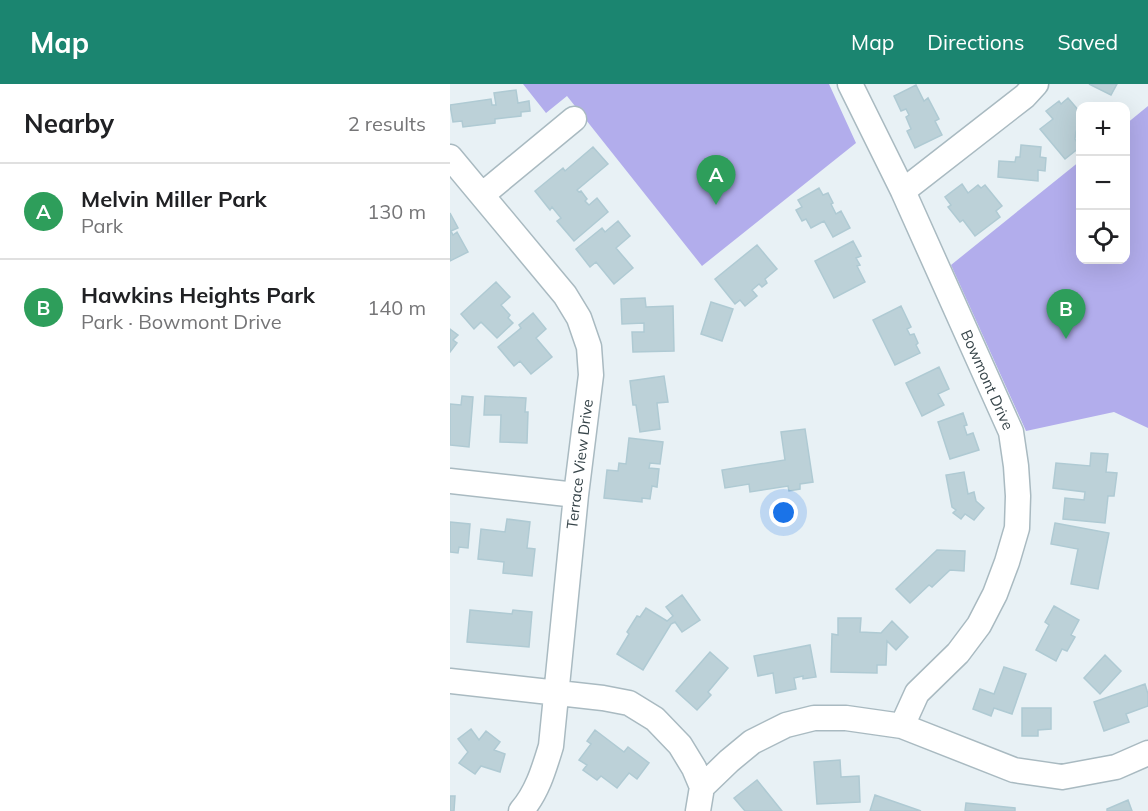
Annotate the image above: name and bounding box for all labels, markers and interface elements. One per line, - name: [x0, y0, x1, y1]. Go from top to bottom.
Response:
- text: Map: [30, 25, 89, 60]
- text: Map: [851, 29, 894, 55]
- text: Directions: [927, 29, 1024, 55]
- text: Saved: [1057, 29, 1118, 55]
- map controls: [1076, 102, 1130, 264]
- button: +: [1076, 102, 1130, 156]
- text: Nearby: [24, 107, 114, 140]
- text: 2 results: [348, 111, 426, 136]
- pin: A: [696, 156, 736, 205]
- button: −: [1076, 156, 1130, 210]
- text: Melvin Miller Park: [81, 185, 267, 213]
- text: A: [36, 199, 51, 224]
- text: 130 m: [367, 199, 426, 224]
- button: locate: [1076, 210, 1130, 264]
- text: Park: [81, 213, 123, 238]
- text: Hawkins Heights Park: [81, 281, 315, 309]
- pin: B: [1046, 290, 1086, 339]
- text: B: [37, 295, 50, 320]
- text: 140 m: [367, 295, 426, 320]
- text: Park · Bowmont Drive: [81, 309, 282, 334]
- street label: Bowmont Drive: [957, 327, 1018, 433]
- street label: Terrace View Drive: [562, 398, 597, 530]
- your location: [769, 498, 798, 527]

